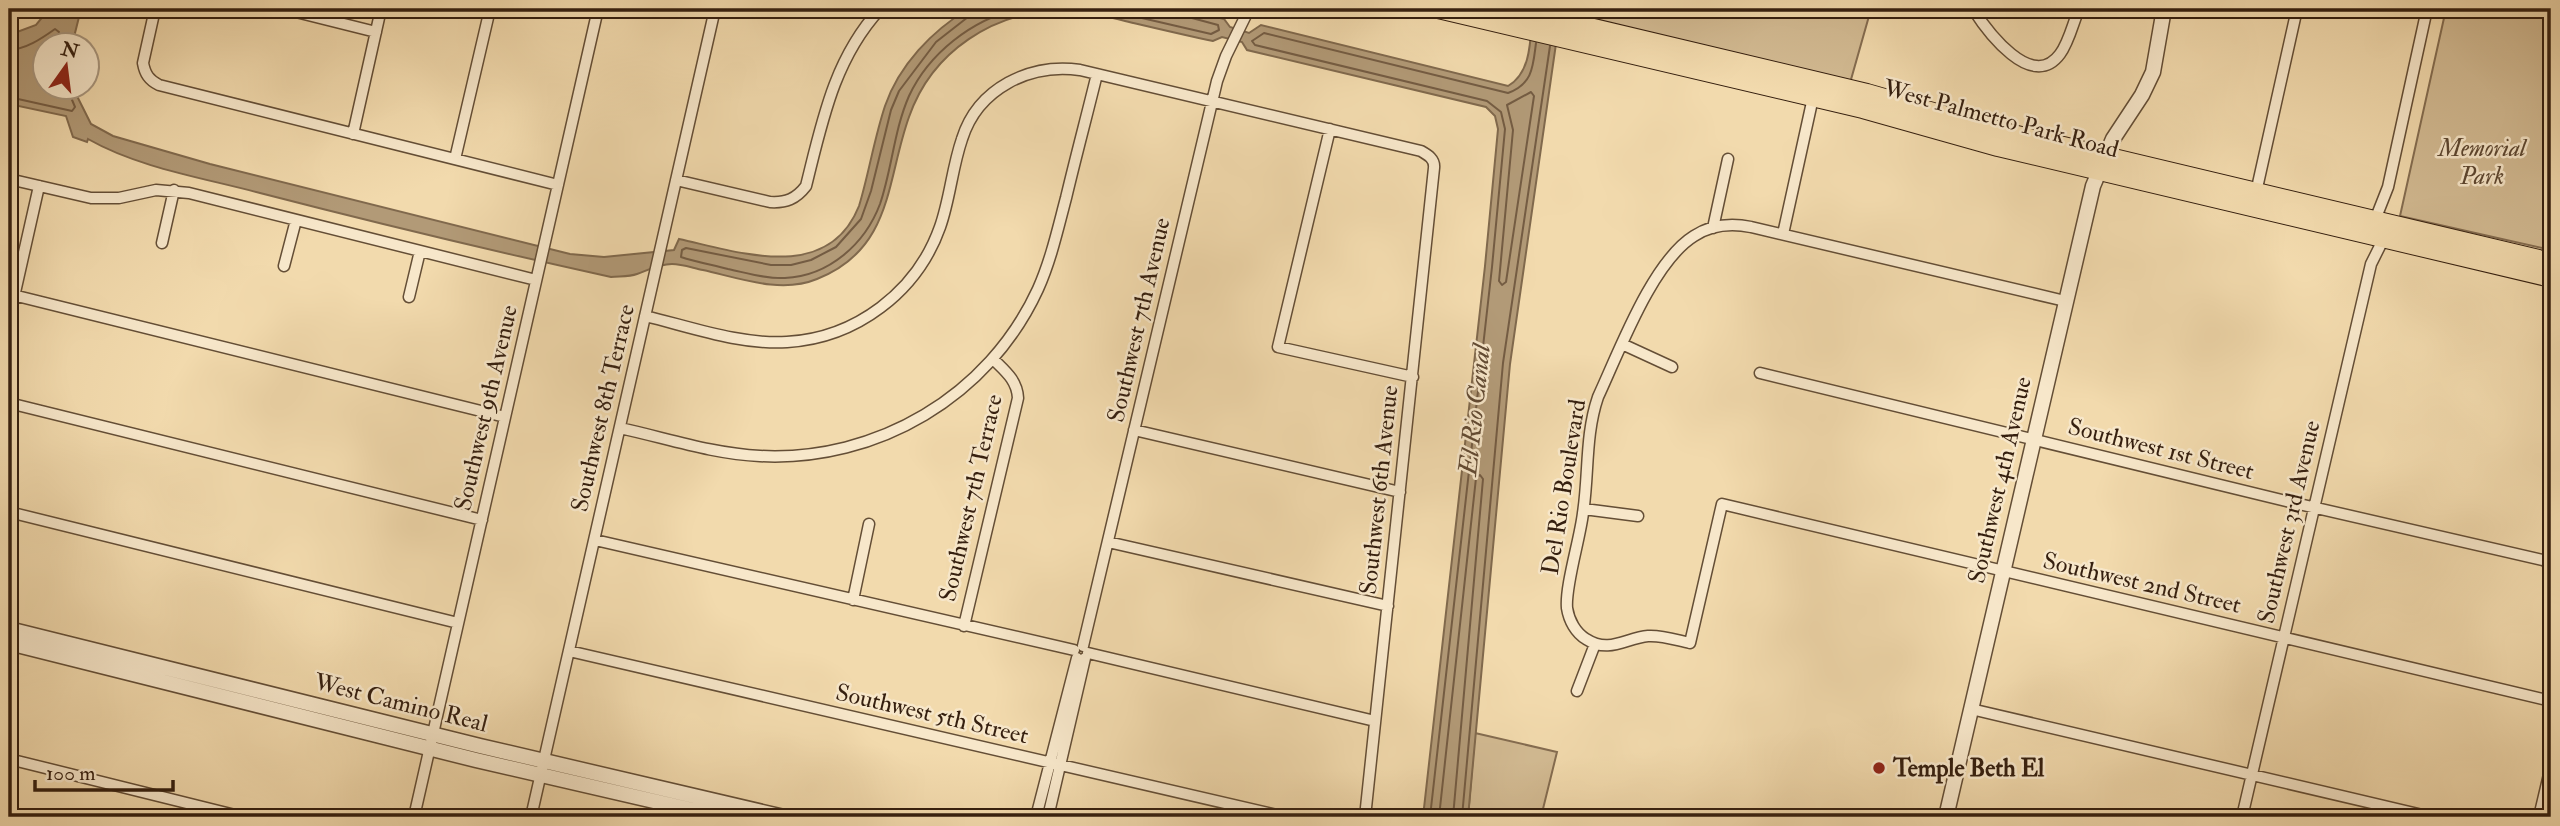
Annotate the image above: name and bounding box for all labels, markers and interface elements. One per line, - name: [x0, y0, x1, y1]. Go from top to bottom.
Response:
- north arrow: [32, 32, 102, 102]
- text: N: [58, 37, 82, 64]
- street label: West Palmetto Park Road: [1879, 72, 2122, 165]
- park label: Memorial Park: [2436, 133, 2528, 192]
- street label: Southwest 7th Avenue: [1100, 215, 1178, 425]
- street label: Southwest 8th Terrace: [564, 301, 642, 515]
- street label: Southwest 9th Avenue: [447, 302, 525, 514]
- water label: El Rio Canal: [1452, 341, 1498, 479]
- street label: Southwest 4th Avenue: [1961, 374, 2039, 586]
- street label: Southwest 6th Avenue: [1353, 384, 1405, 596]
- street label: Southwest 7th Terrace: [932, 391, 1010, 605]
- street label: Del Rio Boulevard: [1535, 397, 1593, 577]
- street label: Southwest 1st Street: [2065, 411, 2257, 487]
- street label: Southwest 3rd Avenue: [2251, 417, 2327, 627]
- street label: Southwest 2nd Street: [2040, 545, 2244, 621]
- street label: West Camino Real: [310, 666, 491, 740]
- street label: Southwest 5th Street: [833, 677, 1032, 751]
- scale bar: [35, 749, 173, 793]
- place label: Temple Beth El: [1892, 753, 2045, 784]
- text: 100 m: [46, 760, 96, 787]
- marker: Temple Beth El: [1871, 760, 1887, 776]

